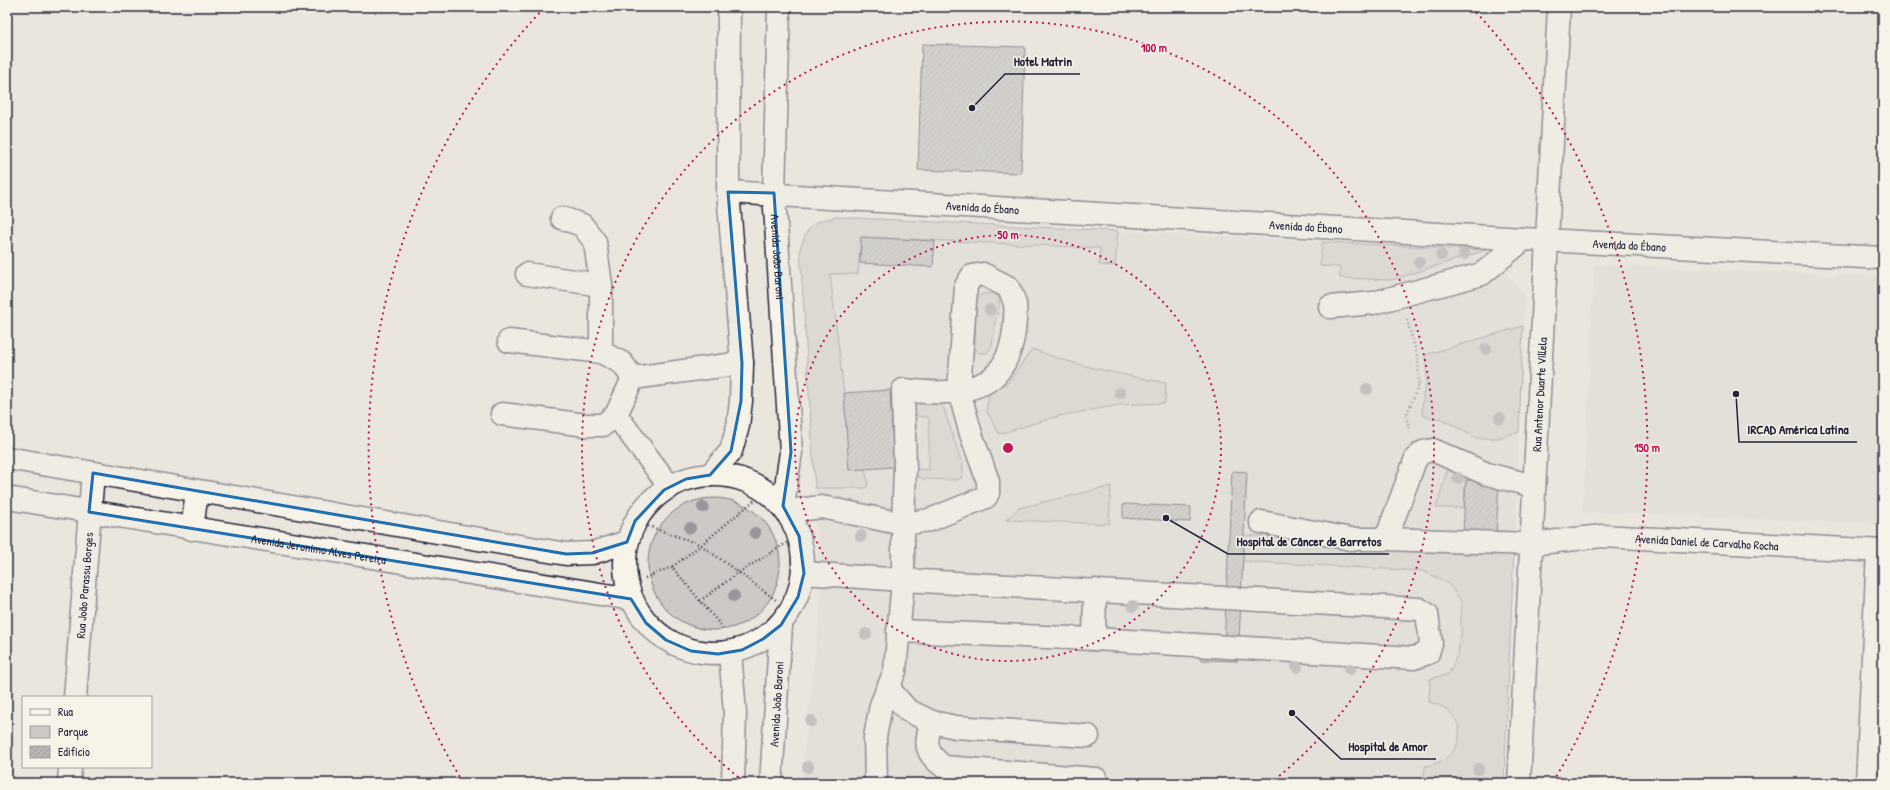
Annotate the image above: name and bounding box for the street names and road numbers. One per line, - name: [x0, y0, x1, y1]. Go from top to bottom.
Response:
- street label: Avenida do Ébano: [945, 196, 1020, 218]
- street label: Avenida João Baroni: [767, 213, 789, 300]
- street label: Avenida do Ébano: [1269, 215, 1343, 237]
- street label: Avenida do Ébano: [1592, 234, 1667, 255]
- street label: Rua Antenor Duarte Villela: [1528, 337, 1550, 452]
- street label: Avenida Jeronimo Alves Pereira: [250, 529, 388, 568]
- street label: Avenida Daniel de Carvalho Rocha: [1635, 529, 1779, 554]
- street label: Rua João Parassu Borges: [71, 531, 97, 639]
- street label: Avenida João Baroni: [765, 661, 787, 748]

